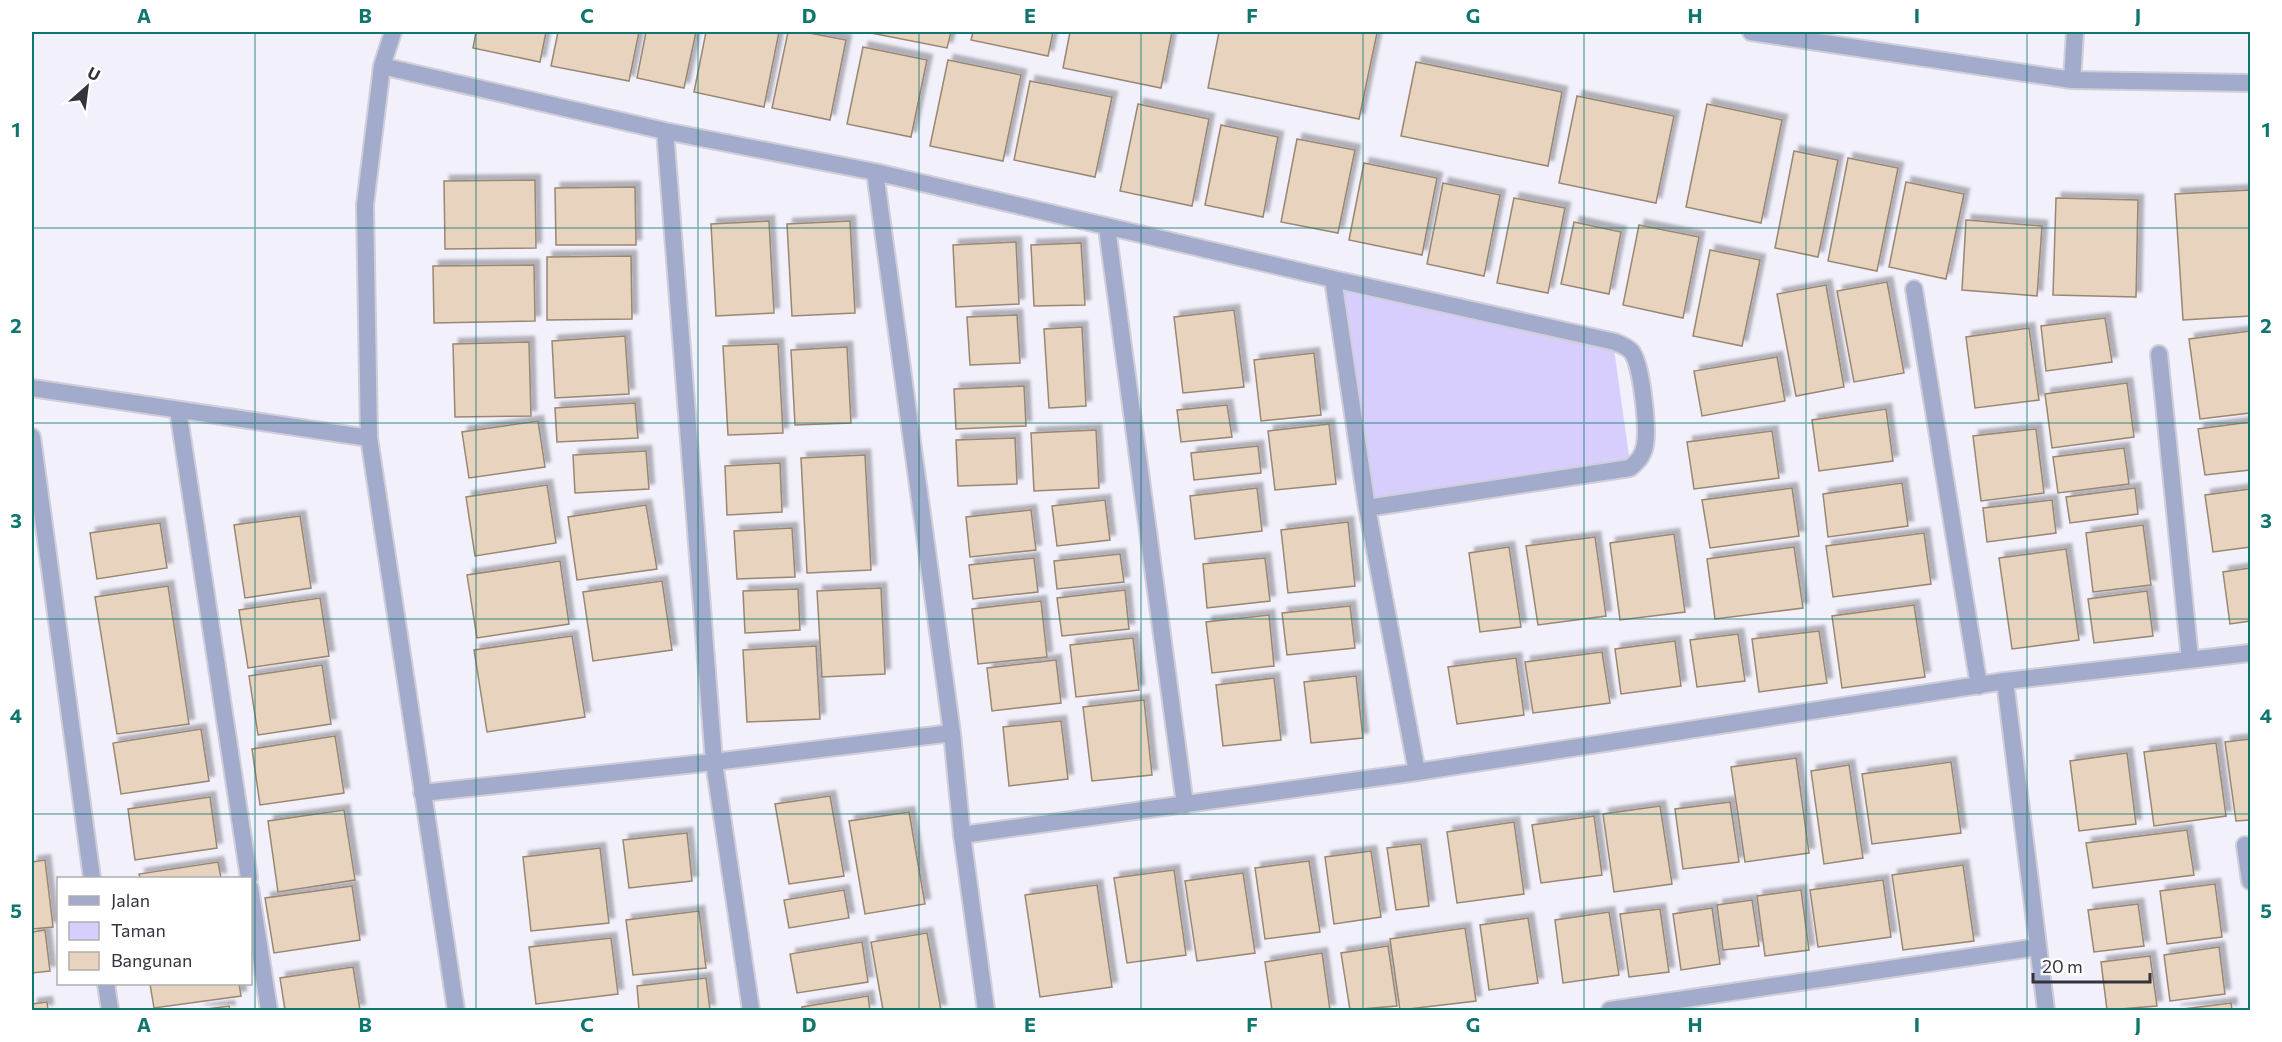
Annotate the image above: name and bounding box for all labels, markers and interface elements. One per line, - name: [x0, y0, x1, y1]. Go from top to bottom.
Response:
- text: A: [137, 3, 151, 27]
- text: B: [358, 3, 372, 27]
- text: C: [580, 3, 594, 27]
- text: D: [802, 3, 816, 27]
- text: E: [1024, 3, 1036, 27]
- text: F: [1246, 3, 1258, 27]
- text: G: [1466, 3, 1480, 27]
- text: H: [1688, 3, 1703, 27]
- text: I: [1914, 3, 1920, 27]
- text: J: [2135, 3, 2141, 27]
- north arrow: [57, 57, 117, 117]
- text: U: [85, 62, 104, 84]
- text: 1: [11, 117, 21, 141]
- text: 1: [2261, 117, 2271, 141]
- text: 2: [10, 313, 22, 337]
- text: 2: [2260, 313, 2272, 337]
- text: 3: [10, 508, 22, 532]
- text: 3: [2260, 508, 2272, 532]
- text: 4: [10, 703, 22, 727]
- text: 4: [2260, 703, 2272, 727]
- legend: [57, 877, 252, 985]
- text: Jalan: [111, 889, 150, 911]
- text: 5: [10, 898, 22, 922]
- text: 5: [2260, 898, 2272, 922]
- text: Taman: [111, 919, 166, 941]
- scale bar: [2033, 946, 2150, 984]
- text: Bangunan: [111, 949, 192, 971]
- text: 20 m: [2042, 955, 2083, 977]
- text: A: [137, 1012, 151, 1036]
- text: B: [358, 1012, 372, 1036]
- text: C: [580, 1012, 594, 1036]
- text: D: [802, 1012, 816, 1036]
- text: E: [1024, 1012, 1036, 1036]
- text: F: [1246, 1012, 1258, 1036]
- text: G: [1466, 1012, 1480, 1036]
- text: H: [1688, 1012, 1703, 1036]
- text: I: [1914, 1012, 1920, 1036]
- text: J: [2135, 1012, 2141, 1036]

